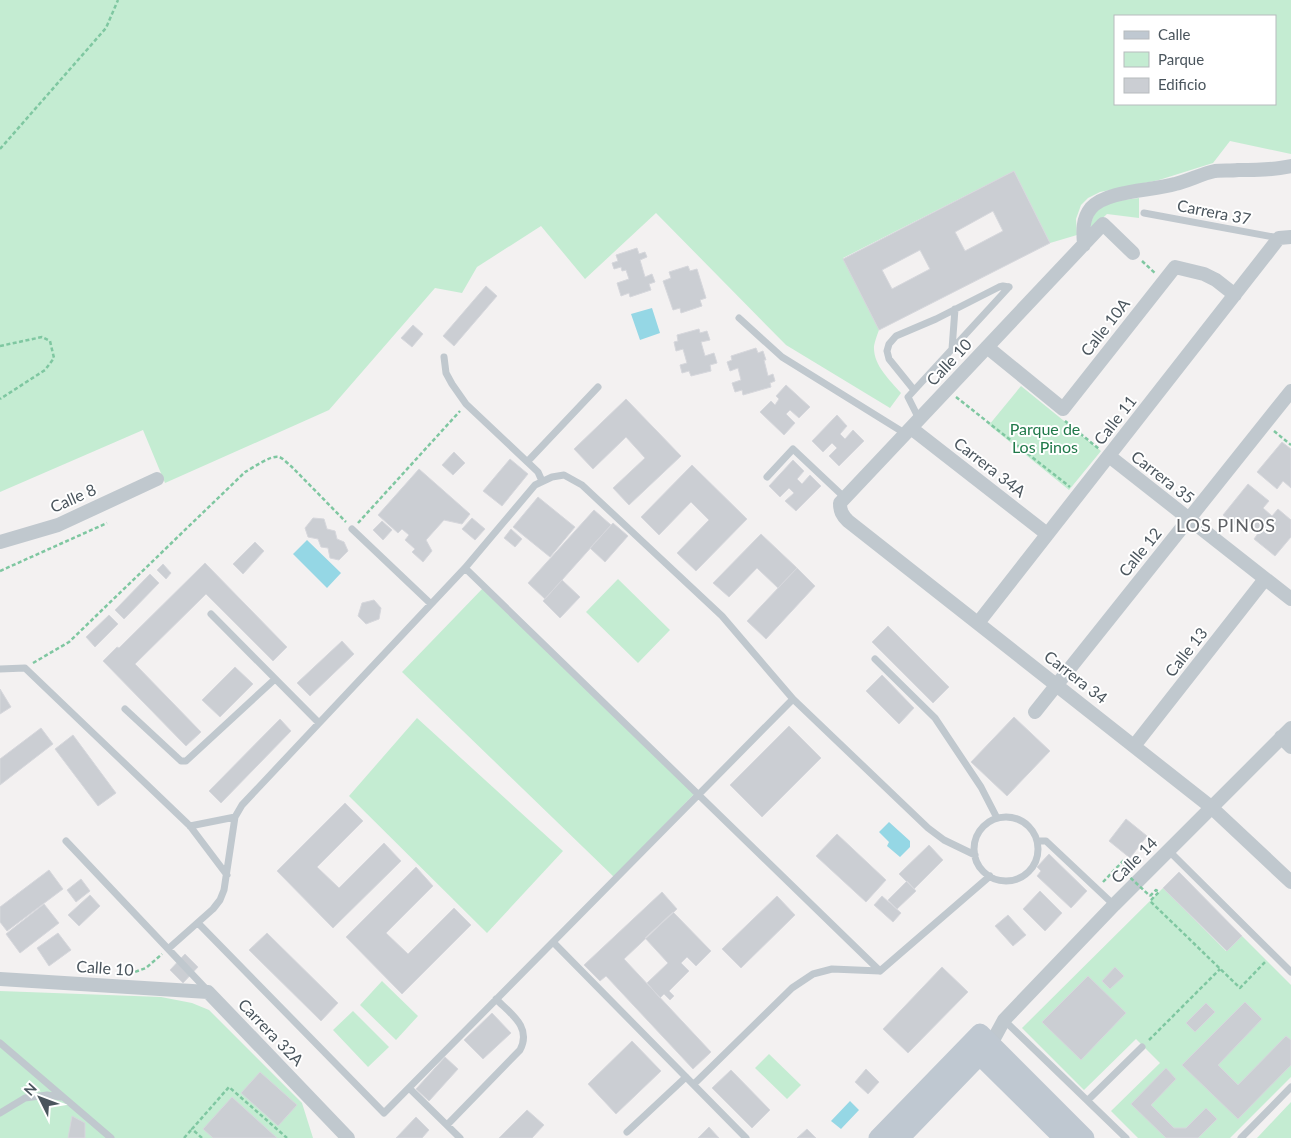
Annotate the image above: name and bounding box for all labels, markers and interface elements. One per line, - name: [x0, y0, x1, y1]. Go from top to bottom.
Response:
- legend: [1114, 15, 1276, 105]
- text: Calle: [1158, 25, 1191, 43]
- text: Parque: [1158, 50, 1204, 68]
- text: Edificio: [1158, 75, 1206, 93]
- street label: Carrera 37: [1176, 195, 1253, 228]
- street label: Calle 10A: [1076, 294, 1133, 359]
- street label: Calle 10: [922, 334, 975, 389]
- street label: Calle 11: [1089, 391, 1140, 448]
- park label: Parque de Los Pinos: [1010, 419, 1080, 456]
- street label: Carrera 34A: [951, 433, 1030, 501]
- street label: Carrera 35: [1128, 446, 1199, 507]
- street label: Calle 8: [47, 479, 99, 516]
- district label: LOS PINOS: [1176, 514, 1276, 536]
- street label: Calle 12: [1114, 523, 1165, 580]
- street label: Calle 13: [1160, 623, 1211, 680]
- street label: Carrera 34: [1041, 646, 1112, 707]
- street label: Calle 14: [1107, 833, 1161, 887]
- street label: Calle 10: [76, 956, 134, 979]
- street label: Carrera 32A: [235, 994, 308, 1069]
- north arrow: [15, 1073, 65, 1123]
- text: N: [20, 1079, 40, 1099]

